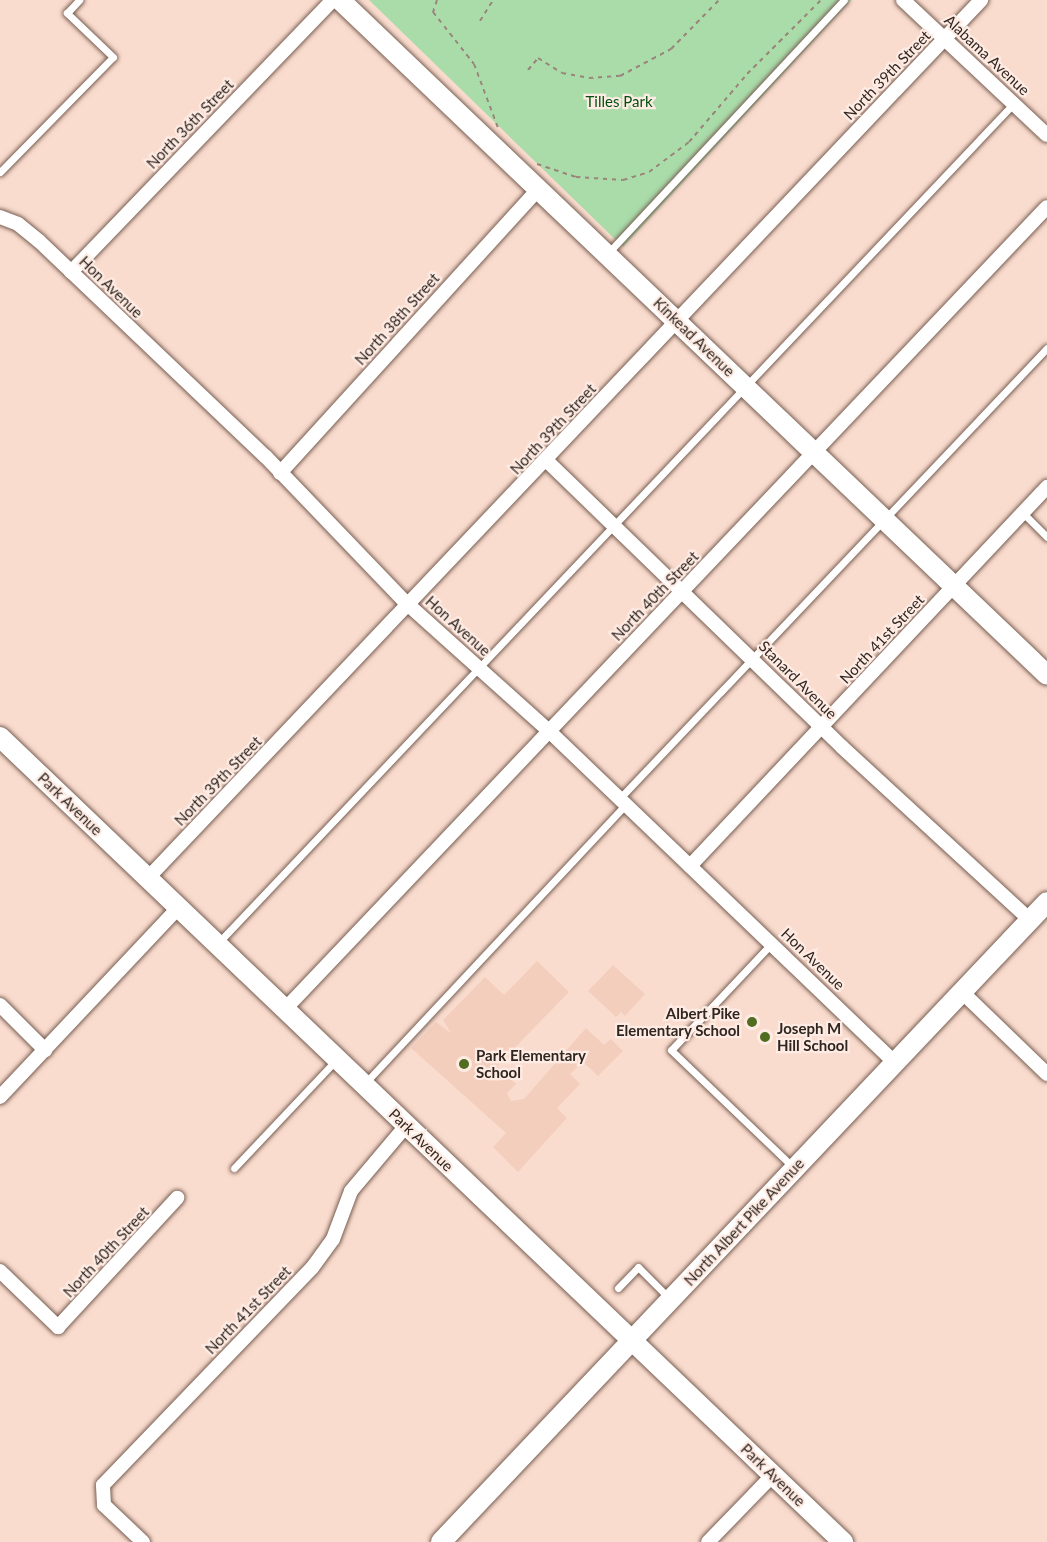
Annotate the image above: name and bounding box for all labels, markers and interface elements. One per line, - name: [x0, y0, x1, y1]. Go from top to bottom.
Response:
- street label: Alabama Avenue: [941, 11, 1033, 99]
- street label: North 39th Street: [840, 27, 934, 123]
- street label: North 36th Street: [143, 76, 237, 172]
- park label: Tilles Park: [585, 93, 653, 111]
- street label: Hon Avenue: [75, 252, 147, 322]
- street label: North 38th Street: [351, 269, 443, 369]
- street label: Kinkead Avenue: [649, 294, 739, 380]
- street label: North 39th Street: [506, 380, 600, 478]
- street label: North 40th Street: [608, 548, 702, 644]
- street label: North 41st Street: [836, 591, 928, 687]
- street label: Hon Avenue: [422, 592, 494, 660]
- street label: Stanard Avenue: [755, 637, 841, 723]
- street label: North 39th Street: [171, 733, 265, 829]
- street label: Park Avenue: [34, 769, 106, 839]
- street label: Hon Avenue: [777, 924, 849, 994]
- place label: Albert Pike Elementary School: [616, 1004, 740, 1039]
- marker: Albert Pike Elementary School: [745, 1015, 759, 1029]
- place label: Joseph M Hill School: [777, 1019, 848, 1054]
- marker: Joseph M Hill School: [758, 1030, 772, 1044]
- place label: Park Elementary School: [476, 1046, 586, 1081]
- marker: Park Elementary School: [457, 1057, 471, 1071]
- street label: Park Avenue: [385, 1105, 457, 1175]
- street label: North Albert Pike Avenue: [680, 1154, 808, 1290]
- street label: North 40th Street: [59, 1203, 153, 1301]
- street label: North 41st Street: [201, 1262, 295, 1358]
- street label: Park Avenue: [737, 1440, 809, 1510]

